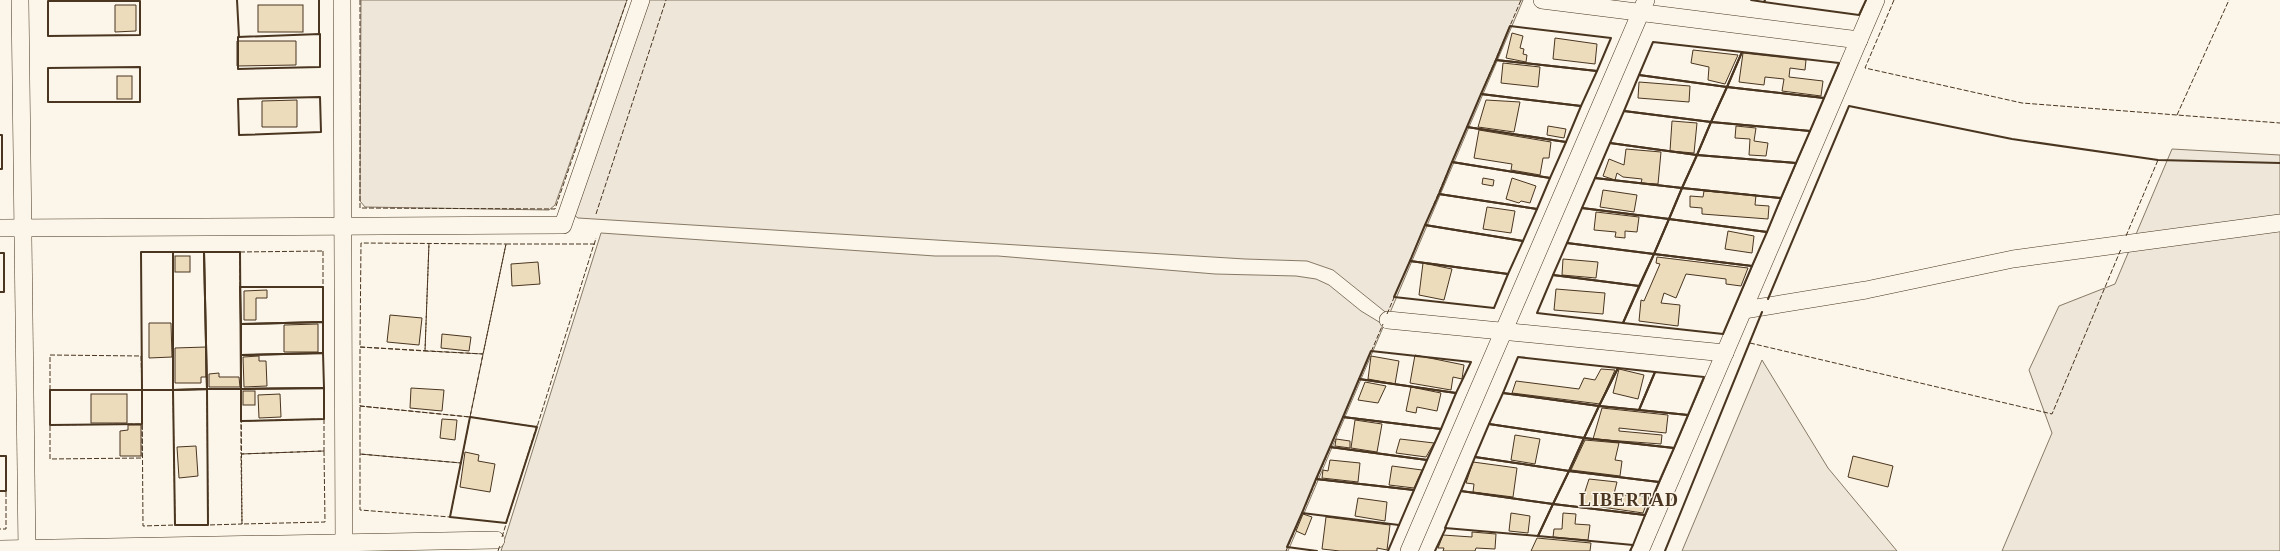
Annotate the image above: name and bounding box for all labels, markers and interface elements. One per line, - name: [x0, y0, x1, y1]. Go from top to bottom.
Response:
- district label: LIBERTAD: [1579, 490, 1679, 510]

